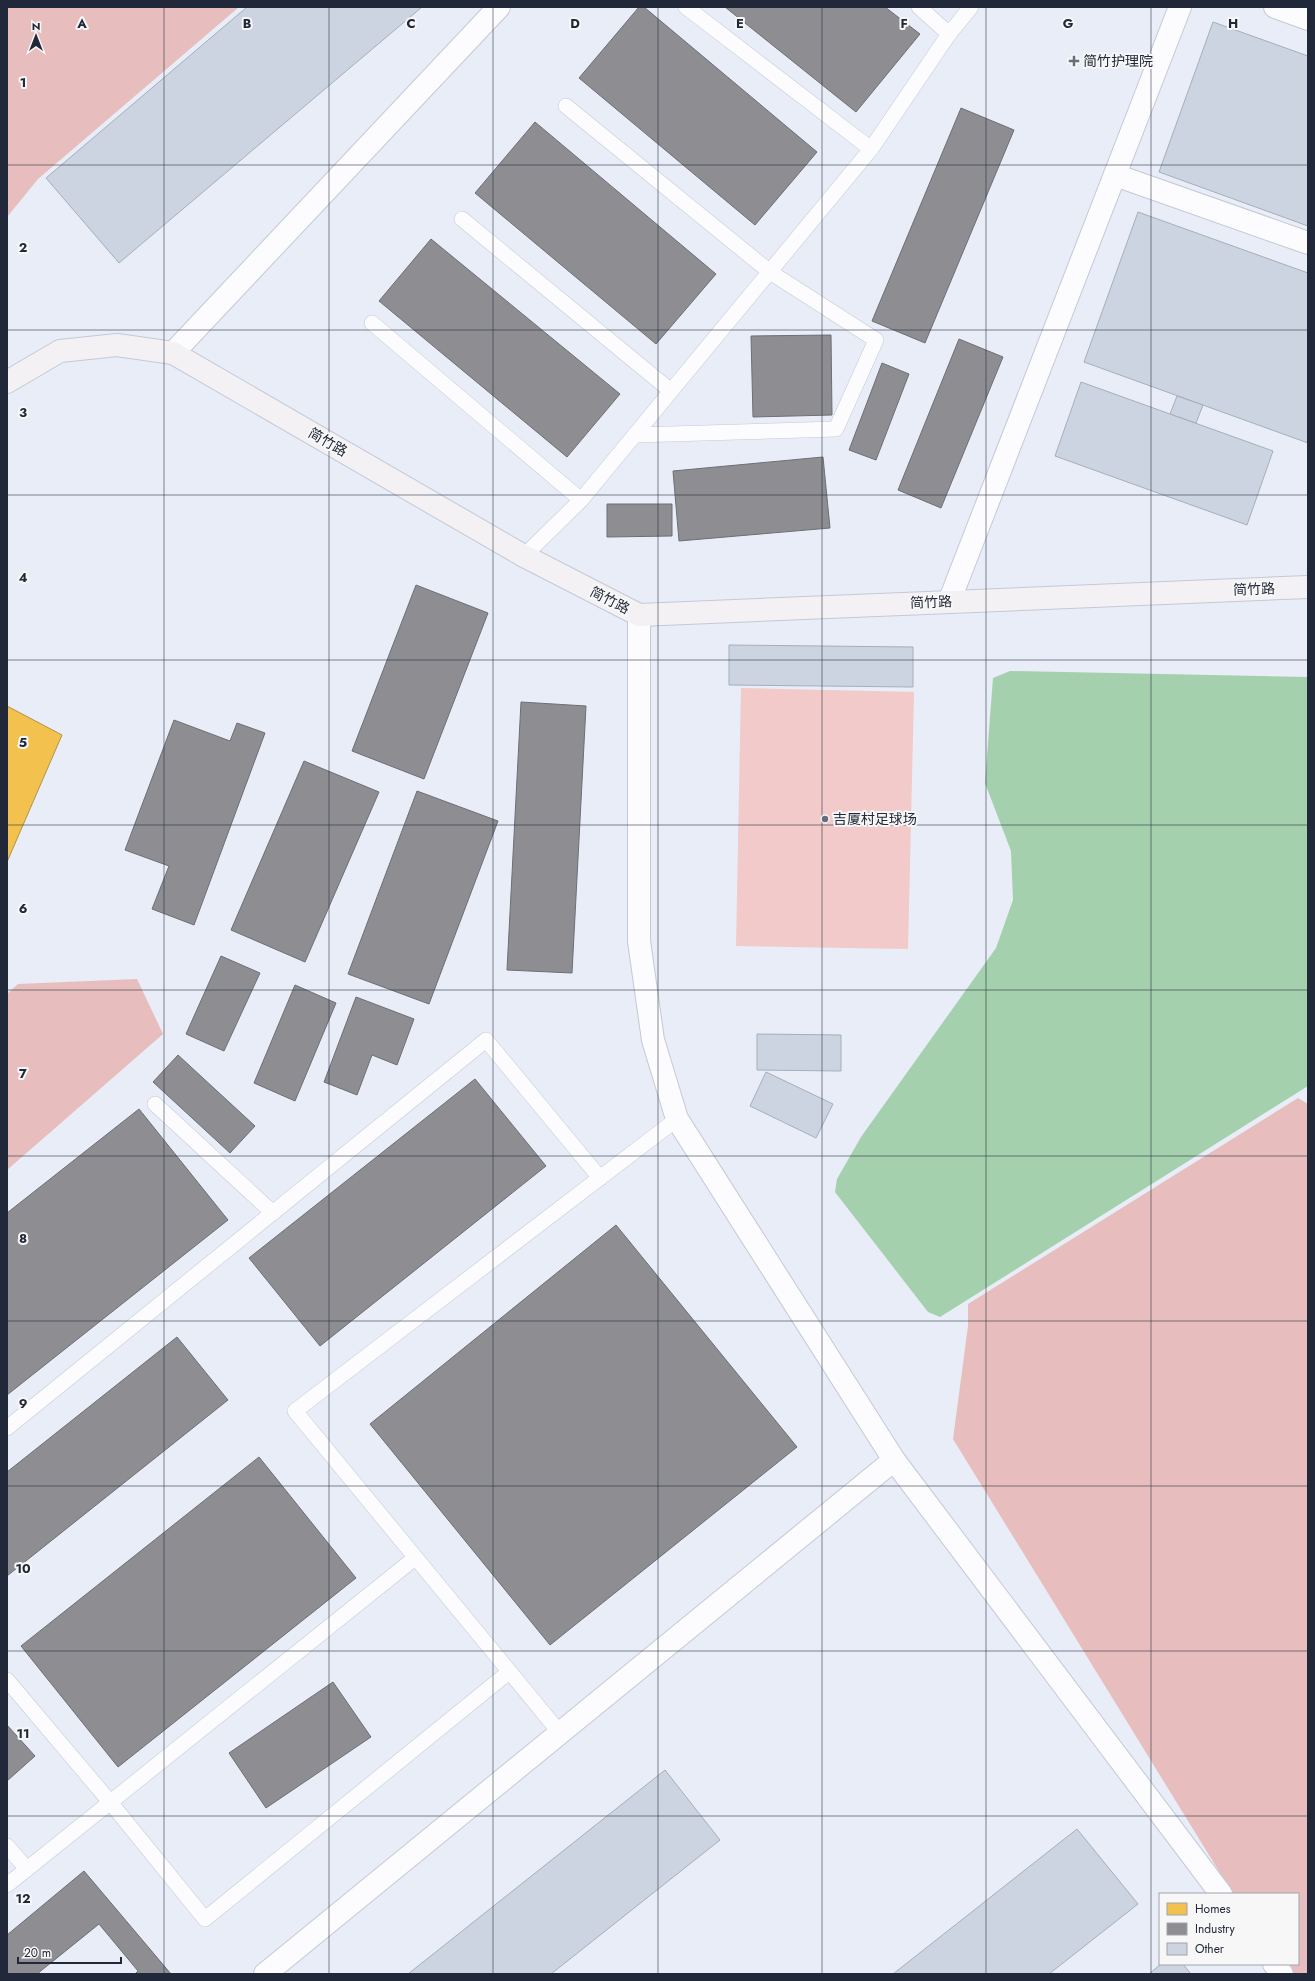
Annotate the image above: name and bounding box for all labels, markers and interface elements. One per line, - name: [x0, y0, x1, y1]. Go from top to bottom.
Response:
- text: A: [76, 14, 87, 33]
- text: B: [243, 14, 252, 33]
- text: C: [406, 14, 416, 33]
- text: D: [570, 14, 580, 33]
- text: E: [736, 14, 744, 33]
- text: F: [900, 14, 908, 33]
- text: G: [1063, 14, 1074, 33]
- text: H: [1228, 14, 1238, 33]
- north arrow: [16, 16, 56, 56]
- text: N: [32, 18, 40, 34]
- place label: 简竹护理院: [1083, 51, 1153, 71]
- marker: 简竹护理院: [1068, 55, 1080, 67]
- text: 1: [20, 73, 26, 92]
- text: 2: [19, 238, 27, 257]
- text: 3: [19, 403, 27, 422]
- street label: 简竹路: [305, 423, 351, 461]
- text: 4: [18, 568, 28, 587]
- street label: 简竹路: [1233, 578, 1275, 600]
- street label: 简竹路: [587, 582, 633, 618]
- street label: 简竹路: [910, 591, 952, 613]
- text: 5: [19, 733, 27, 752]
- place label: 吉厦村足球场: [833, 809, 917, 829]
- marker: 吉厦村足球场: [820, 814, 830, 824]
- text: 6: [19, 899, 28, 918]
- text: 7: [19, 1064, 27, 1083]
- text: 8: [19, 1229, 27, 1248]
- text: 9: [19, 1394, 28, 1413]
- text: 10: [15, 1559, 31, 1578]
- text: 11: [16, 1724, 30, 1743]
- text: 12: [15, 1889, 31, 1908]
- legend: [1159, 1893, 1299, 1965]
- text: Homes: [1195, 1900, 1231, 1918]
- text: Industry: [1195, 1920, 1236, 1938]
- scale bar: [18, 1939, 121, 1965]
- text: Other: [1195, 1940, 1225, 1958]
- text: 20 m: [24, 1944, 51, 1962]

